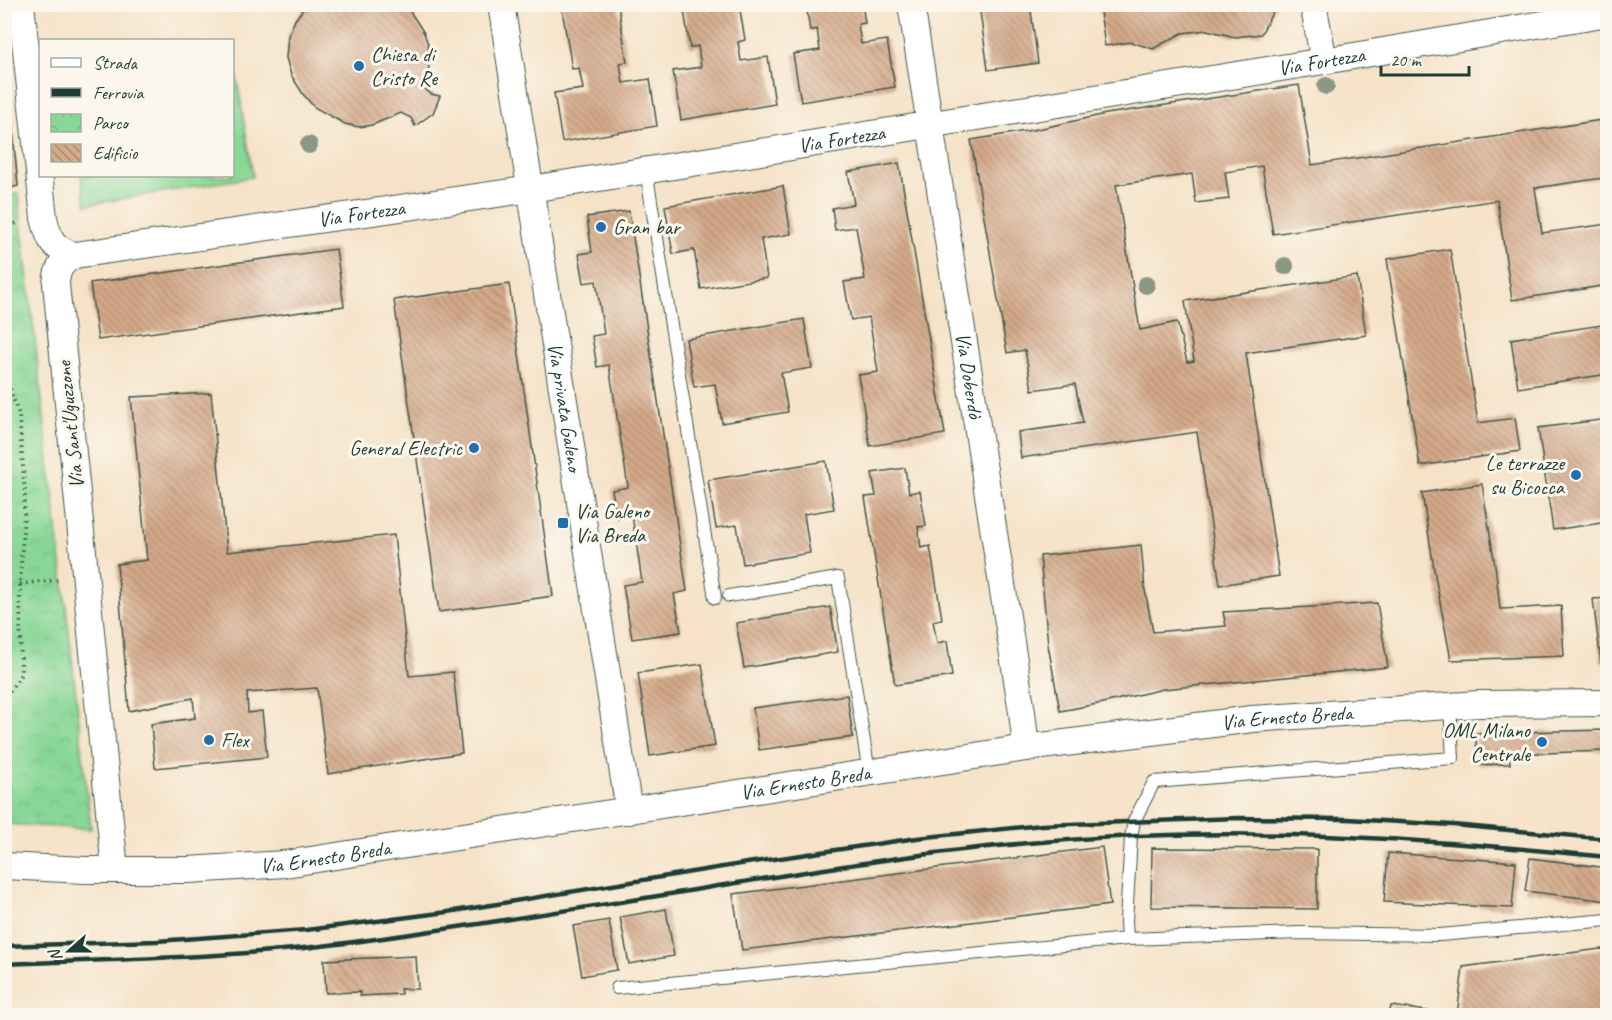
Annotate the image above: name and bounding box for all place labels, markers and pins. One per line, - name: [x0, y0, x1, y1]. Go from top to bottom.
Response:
- place label: Chiesa di Cristo Re: [371, 41, 438, 91]
- marker: Chiesa di Cristo Re: [352, 59, 366, 73]
- place label: Gran bar: [613, 214, 682, 240]
- marker: Gran bar: [594, 220, 608, 234]
- place label: General Electric: [349, 435, 464, 461]
- marker: General Electric: [467, 441, 481, 455]
- place label: Le terrazze su Bicocca: [1486, 450, 1566, 500]
- marker: Le terrazze su Bicocca: [1569, 468, 1583, 482]
- place label: Via Galeno Via Breda: [575, 498, 652, 548]
- marker: Via Galeno Via Breda: [556, 516, 570, 530]
- place label: OML Milano Centrale: [1443, 717, 1532, 767]
- place label: Flex: [221, 727, 250, 753]
- marker: Flex: [202, 733, 216, 747]
- marker: OML Milano Centrale: [1535, 735, 1549, 749]

